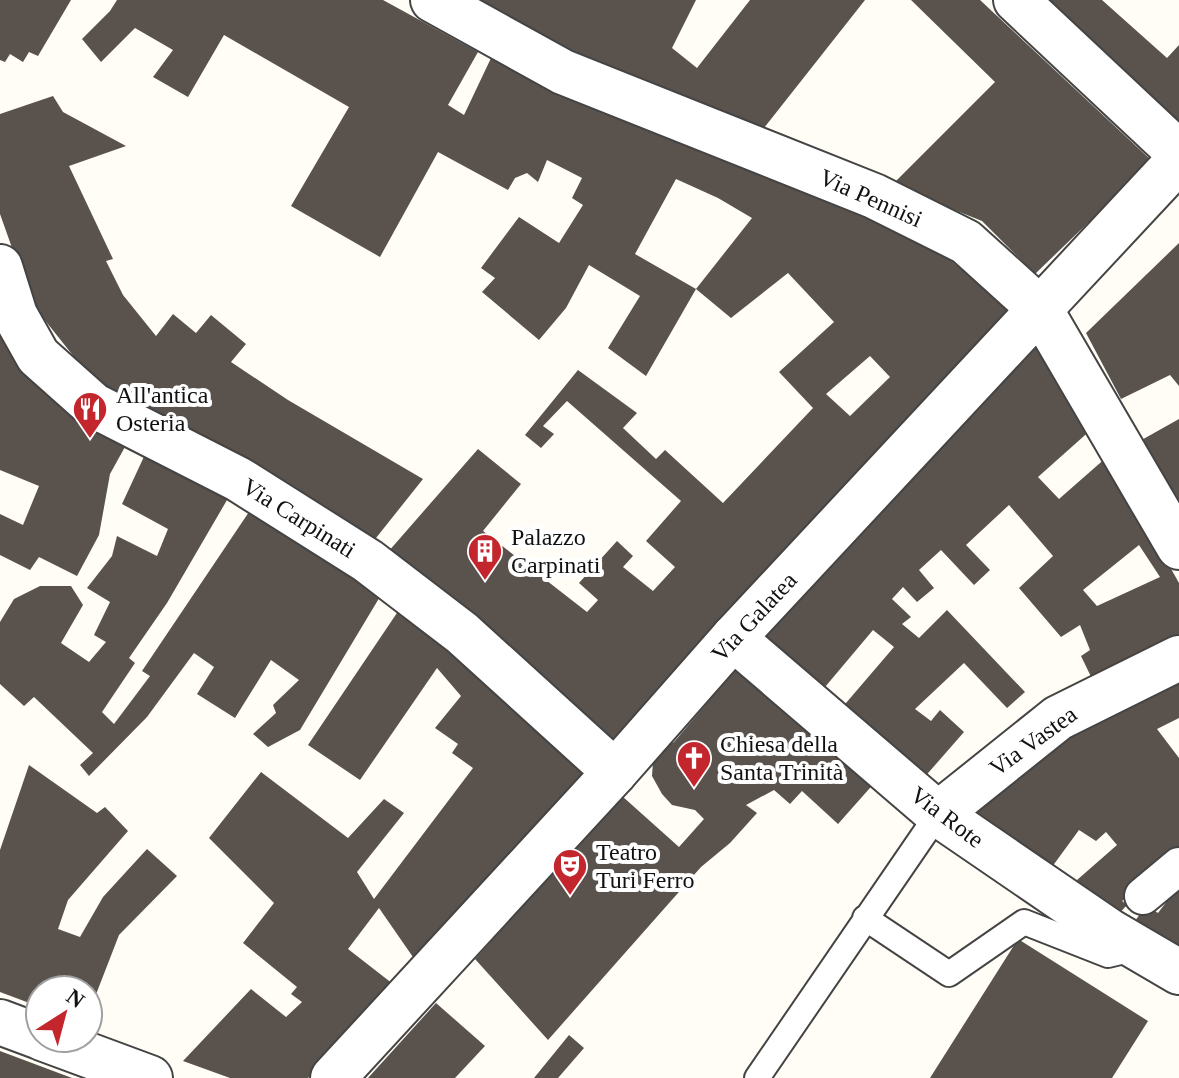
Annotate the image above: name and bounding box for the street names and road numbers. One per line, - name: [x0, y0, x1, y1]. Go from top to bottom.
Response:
- street label: Via Pennisi: [816, 164, 927, 232]
- street label: Via Carpinati: [238, 473, 361, 563]
- street label: Via Galatea: [706, 567, 802, 667]
- street label: Via Vastea: [984, 700, 1082, 781]
- street label: Via Rote: [905, 781, 989, 853]

